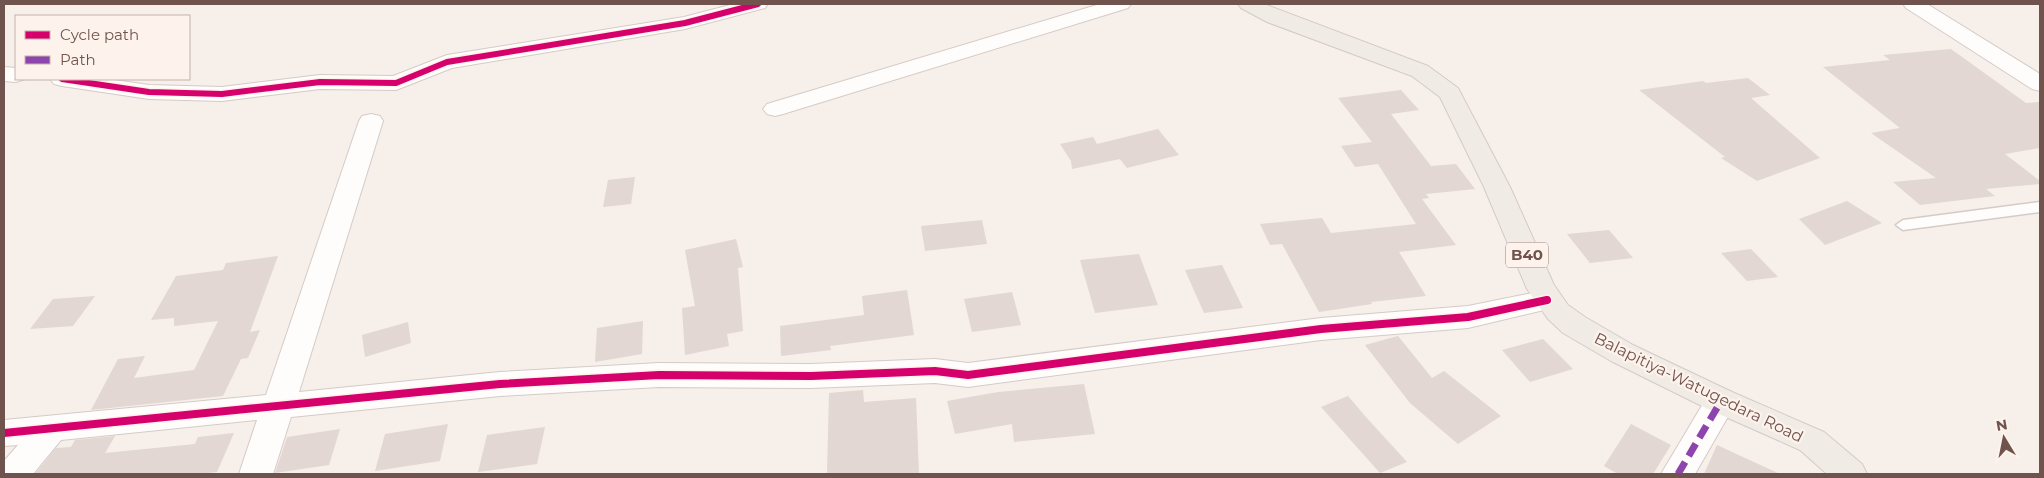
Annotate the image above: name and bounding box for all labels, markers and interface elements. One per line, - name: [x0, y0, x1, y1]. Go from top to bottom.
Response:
- legend: [15, 15, 190, 80]
- text: Cycle path: [60, 25, 139, 44]
- text: Path: [60, 50, 96, 69]
- road number: B40: [1506, 242, 1548, 268]
- street label: Balapitiya-Watugedara Road: [1591, 328, 1806, 446]
- north arrow: [1979, 413, 2029, 463]
- text: N: [1995, 415, 2009, 435]

